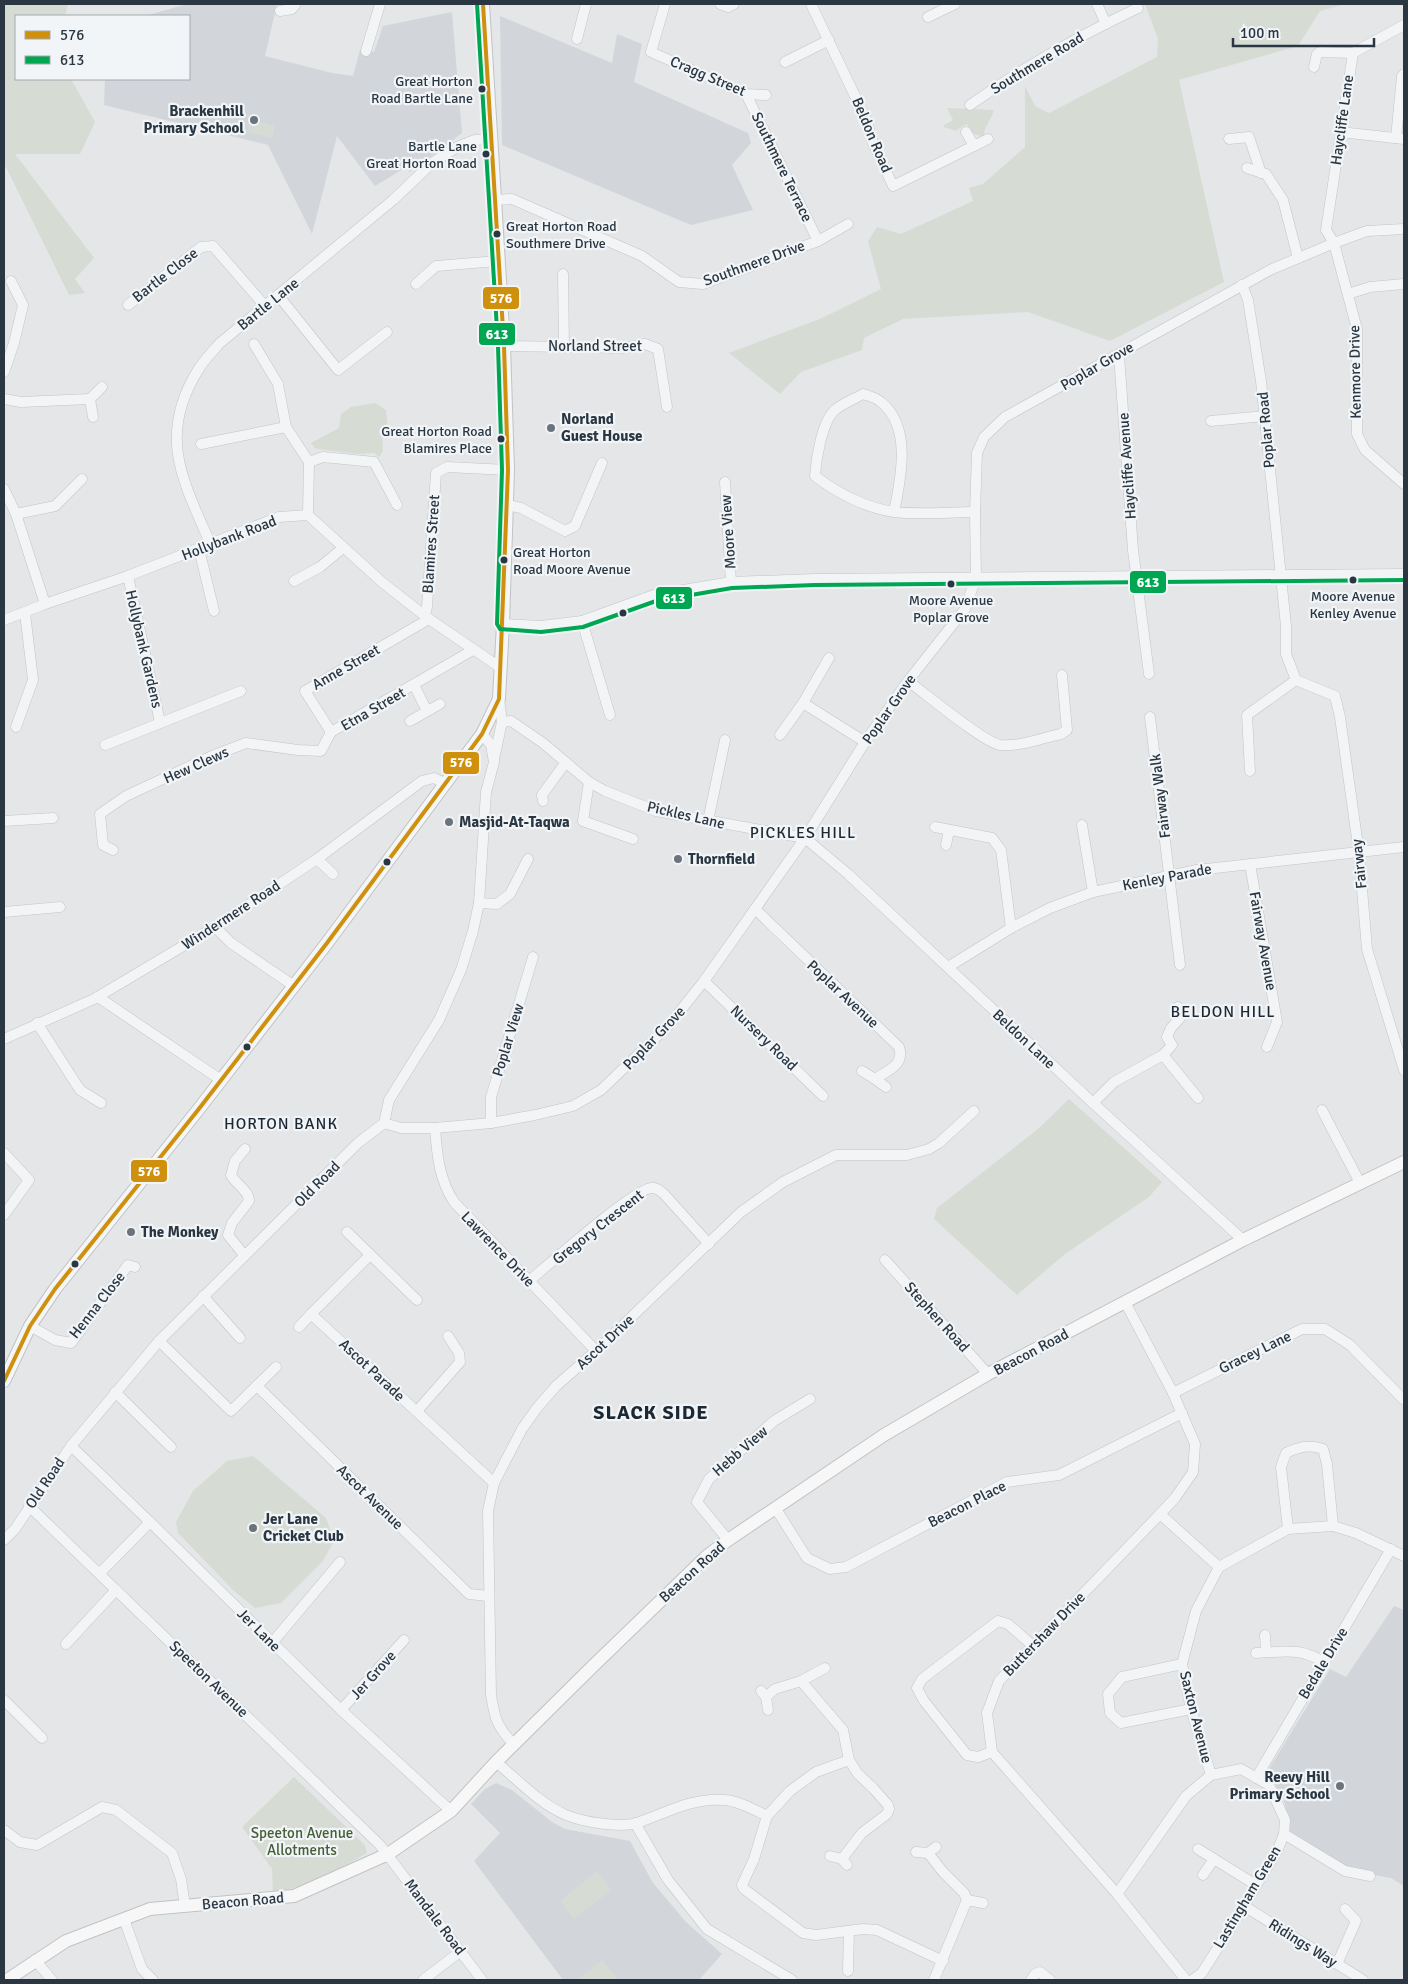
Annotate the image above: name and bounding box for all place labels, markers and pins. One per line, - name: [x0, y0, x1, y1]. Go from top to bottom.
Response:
- place label: Great Horton Road Bartle Lane: [371, 73, 473, 107]
- marker: Great Horton Road Bartle Lane: [477, 84, 487, 94]
- place label: Brackenhill Primary School: [144, 102, 244, 137]
- marker: Brackenhill Primary School: [248, 114, 260, 126]
- place label: Bartle Lane Great Horton Road: [366, 138, 477, 172]
- marker: Bartle Lane Great Horton Road: [481, 149, 491, 159]
- place label: Great Horton Road Southmere Drive: [506, 218, 617, 252]
- marker: Great Horton Road Southmere Drive: [492, 229, 502, 239]
- place label: Norland Guest House: [561, 410, 642, 445]
- marker: Norland Guest House: [545, 422, 557, 434]
- place label: Great Horton Road Blamires Place: [381, 423, 492, 457]
- marker: Great Horton Road Blamires Place: [496, 434, 506, 444]
- place label: Great Horton Road Moore Avenue: [513, 544, 631, 578]
- marker: Great Horton Road Moore Avenue: [499, 555, 509, 565]
- marker: Moore Avenue Kenley Avenue: [1348, 575, 1358, 585]
- marker: Moore Avenue Poplar Grove: [946, 579, 956, 589]
- place label: Moore Avenue Kenley Avenue: [1310, 588, 1396, 622]
- place label: Moore Avenue Poplar Grove: [909, 592, 993, 626]
- unlabelled marker: [618, 608, 628, 618]
- place label: Masjid-At-Taqwa: [459, 813, 570, 831]
- marker: Masjid-At-Taqwa: [443, 816, 455, 828]
- place label: Thornfield: [688, 850, 755, 868]
- marker: Thornfield: [672, 853, 684, 865]
- unlabelled marker: [382, 857, 392, 867]
- unlabelled marker: [242, 1042, 252, 1052]
- place label: The Monkey: [141, 1223, 219, 1241]
- marker: The Monkey: [125, 1226, 137, 1238]
- unlabelled marker: [70, 1259, 80, 1269]
- place label: Jer Lane Cricket Club: [263, 1510, 344, 1545]
- marker: Jer Lane Cricket Club: [247, 1522, 259, 1534]
- place label: Reevy Hill Primary School: [1230, 1768, 1330, 1803]
- marker: Reevy Hill Primary School: [1334, 1780, 1346, 1792]

